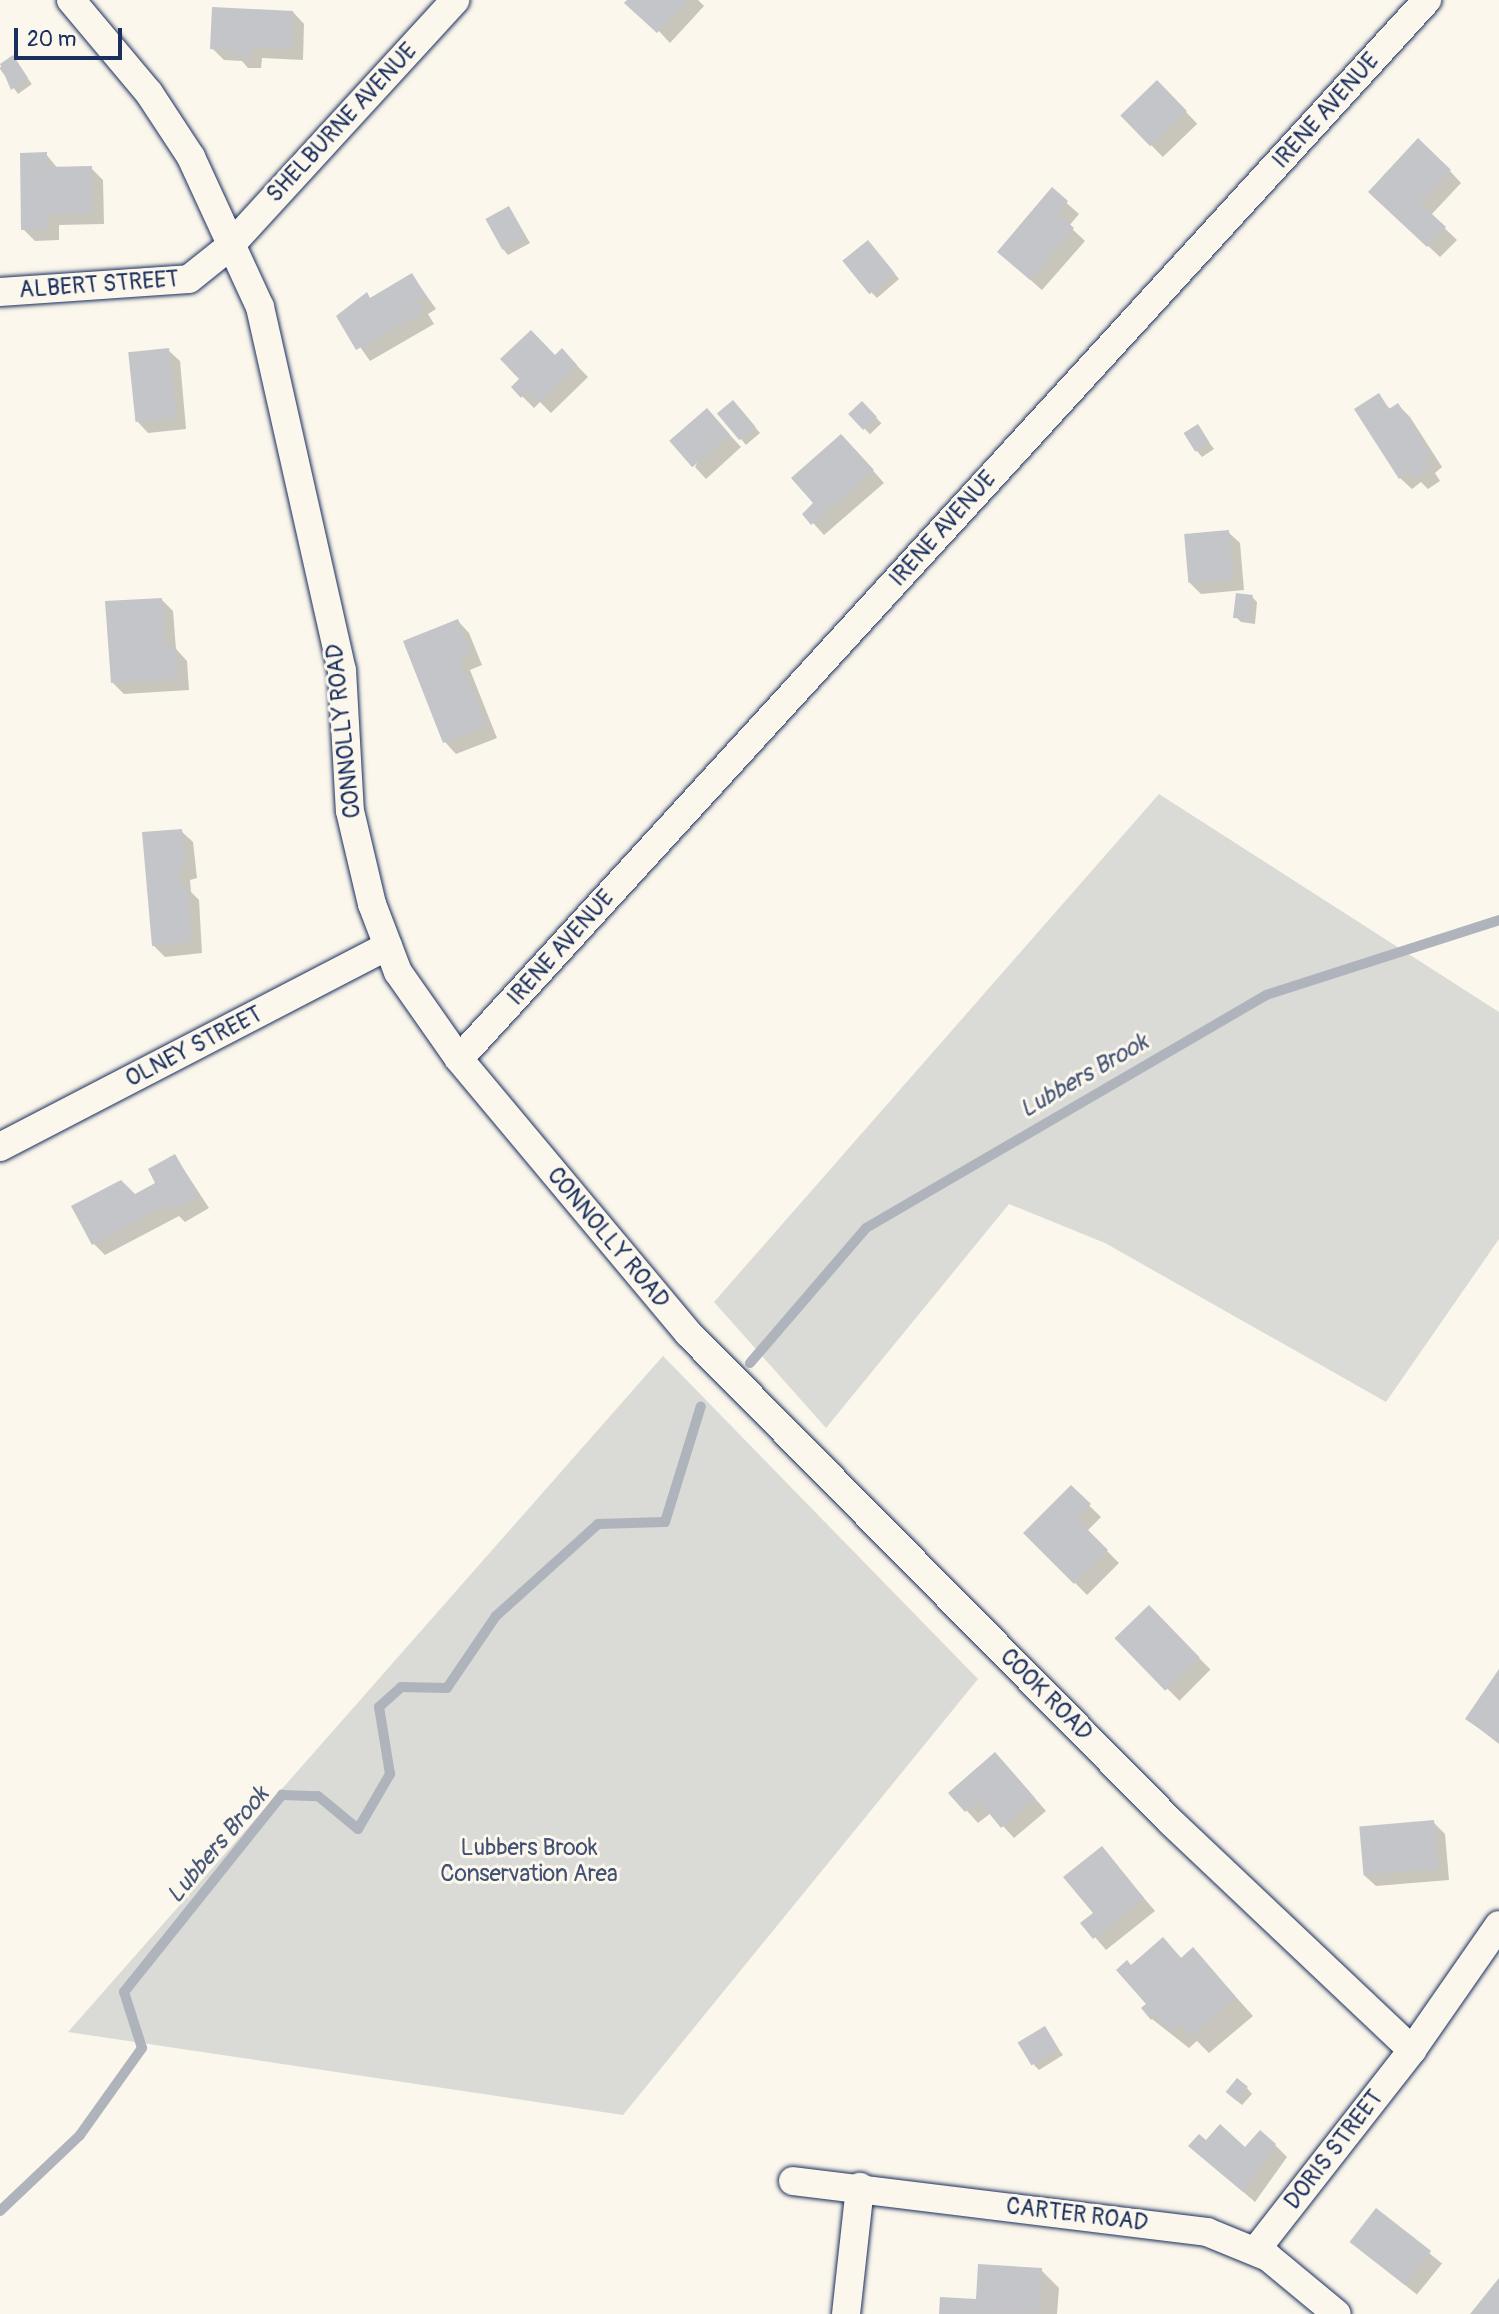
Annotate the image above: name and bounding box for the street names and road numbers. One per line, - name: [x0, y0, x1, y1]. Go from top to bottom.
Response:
- street label: SHELBURNE AVENUE: [261, 38, 423, 208]
- street label: IRENE AVENUE: [1267, 48, 1385, 174]
- street label: ALBERT STREET: [18, 266, 180, 304]
- street label: IRENE AVENUE: [884, 466, 1002, 592]
- street label: CONNOLLY ROAD: [321, 642, 367, 820]
- street label: IRENE AVENUE: [502, 885, 620, 1011]
- street label: OLNEY STREET: [121, 1001, 267, 1093]
- street label: CONNOLLY ROAD: [541, 1162, 675, 1314]
- street label: COOK ROAD: [994, 1643, 1098, 1747]
- street label: DORIS STREET: [1279, 2085, 1389, 2215]
- street label: CARTER ROAD: [1004, 2193, 1150, 2237]

